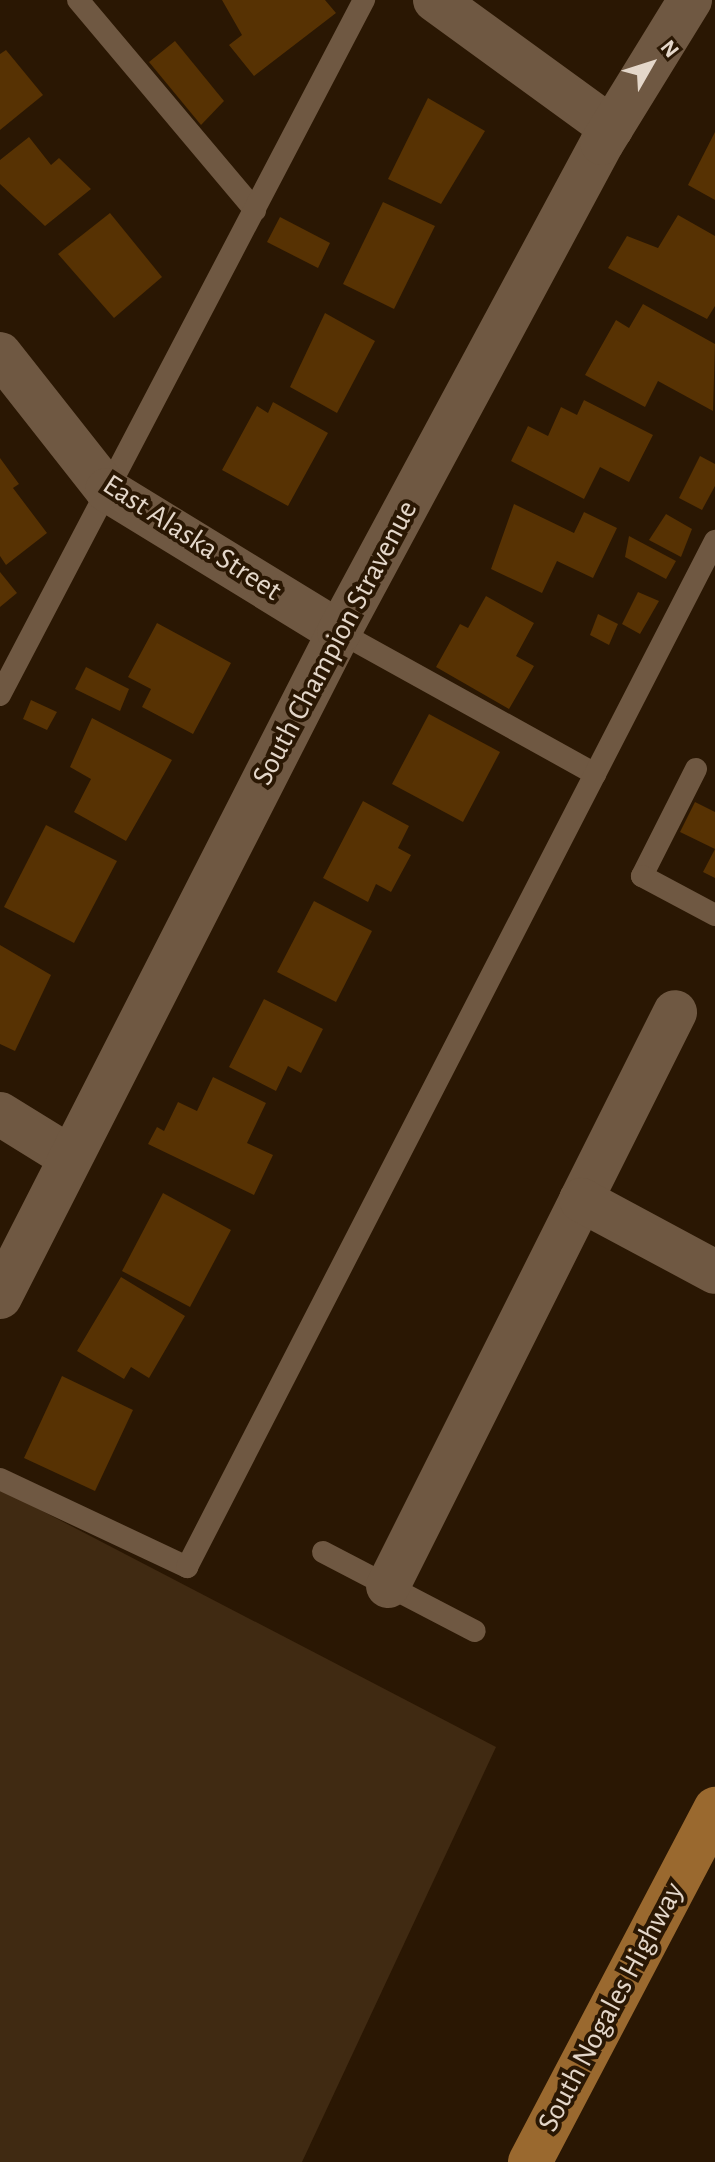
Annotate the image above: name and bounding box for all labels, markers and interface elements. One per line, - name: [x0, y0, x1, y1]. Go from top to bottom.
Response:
- north arrow: [611, 24, 691, 104]
- text: N: [656, 36, 683, 62]
- street label: East Alaska Street: [96, 467, 288, 609]
- street label: South Champion Stravenue: [245, 495, 425, 791]
- street label: South Nogales Highway: [530, 1876, 692, 2138]

